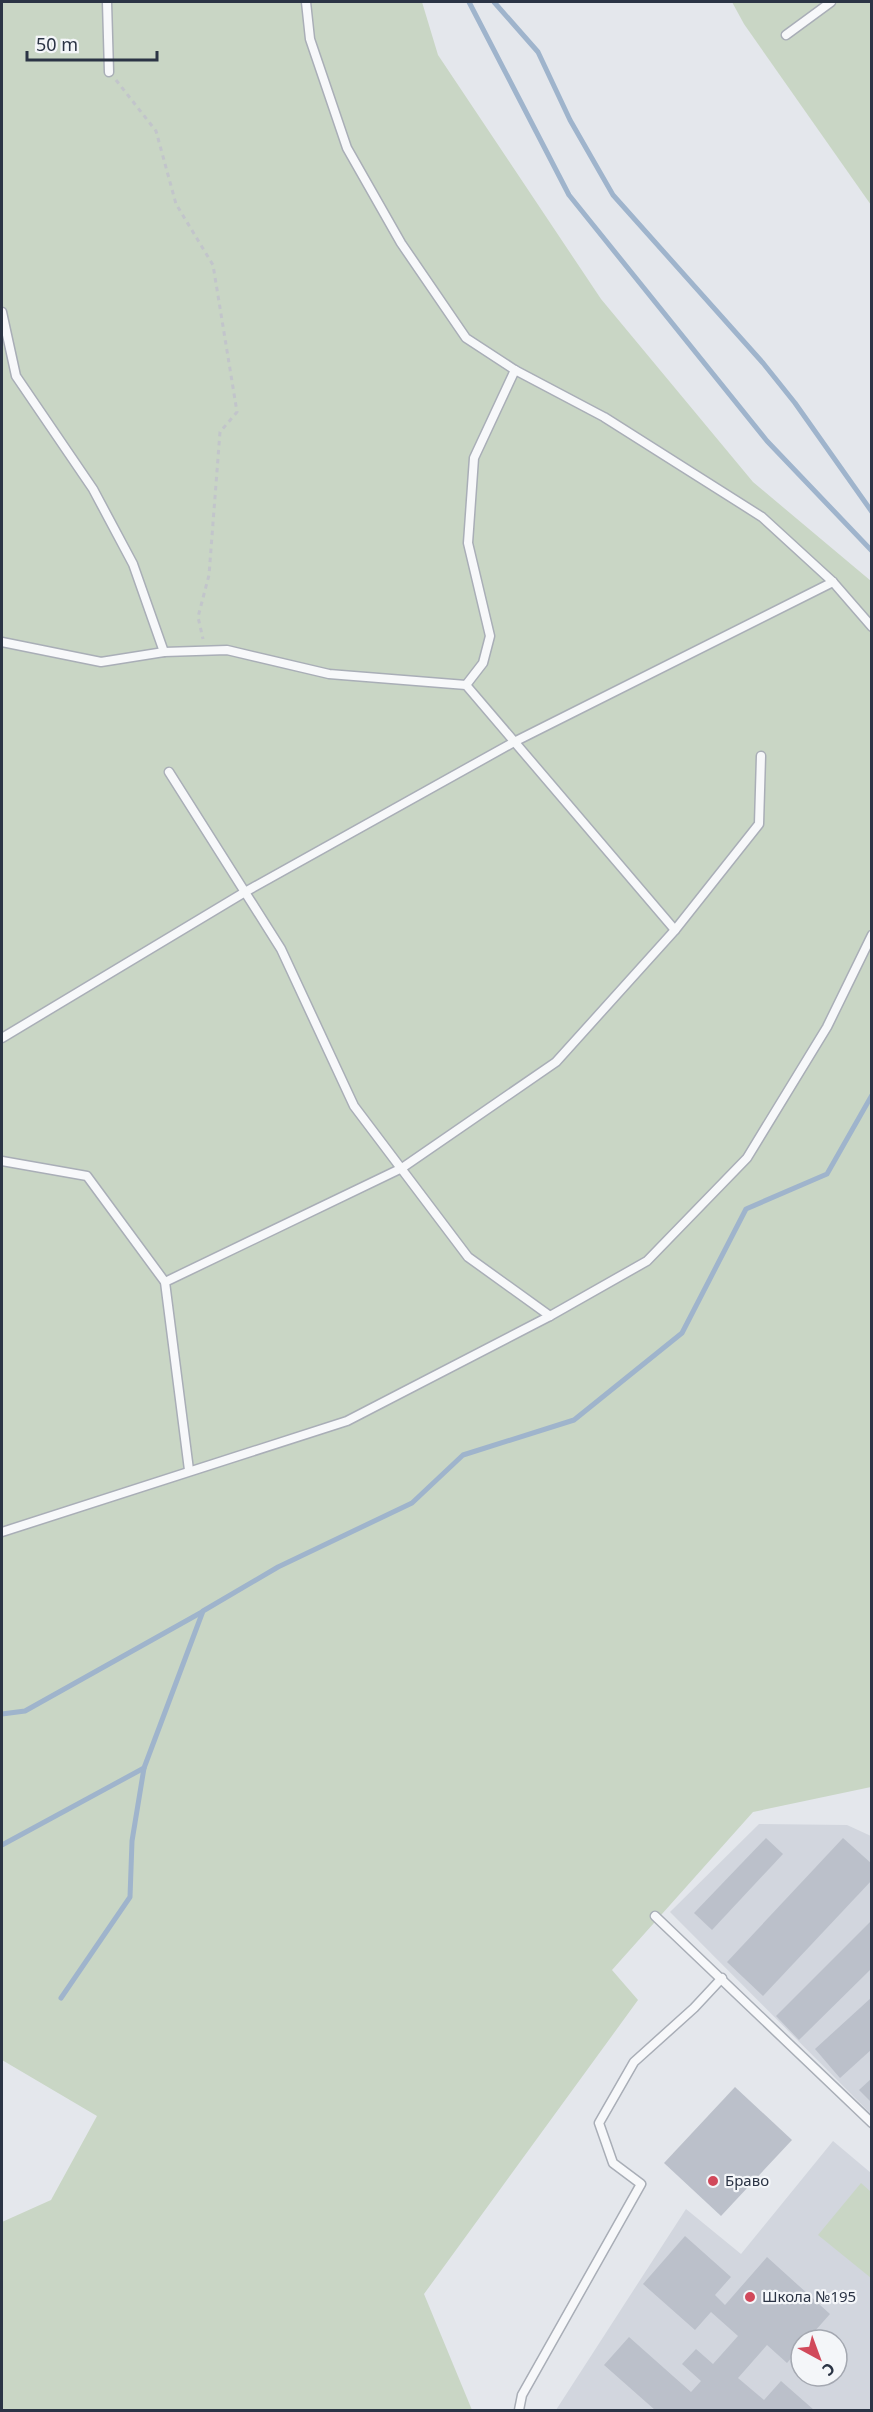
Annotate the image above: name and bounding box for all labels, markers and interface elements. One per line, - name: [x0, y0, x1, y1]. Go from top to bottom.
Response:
- scale bar: [27, 24, 158, 62]
- text: 50 m: [36, 32, 78, 56]
- place label: Браво: [725, 2170, 769, 2190]
- marker: Браво: [706, 2174, 720, 2188]
- place label: Школа №195: [762, 2286, 856, 2306]
- marker: Школа №195: [743, 2290, 757, 2304]
- north arrow: [789, 2328, 849, 2388]
- text: С: [818, 2358, 840, 2381]

